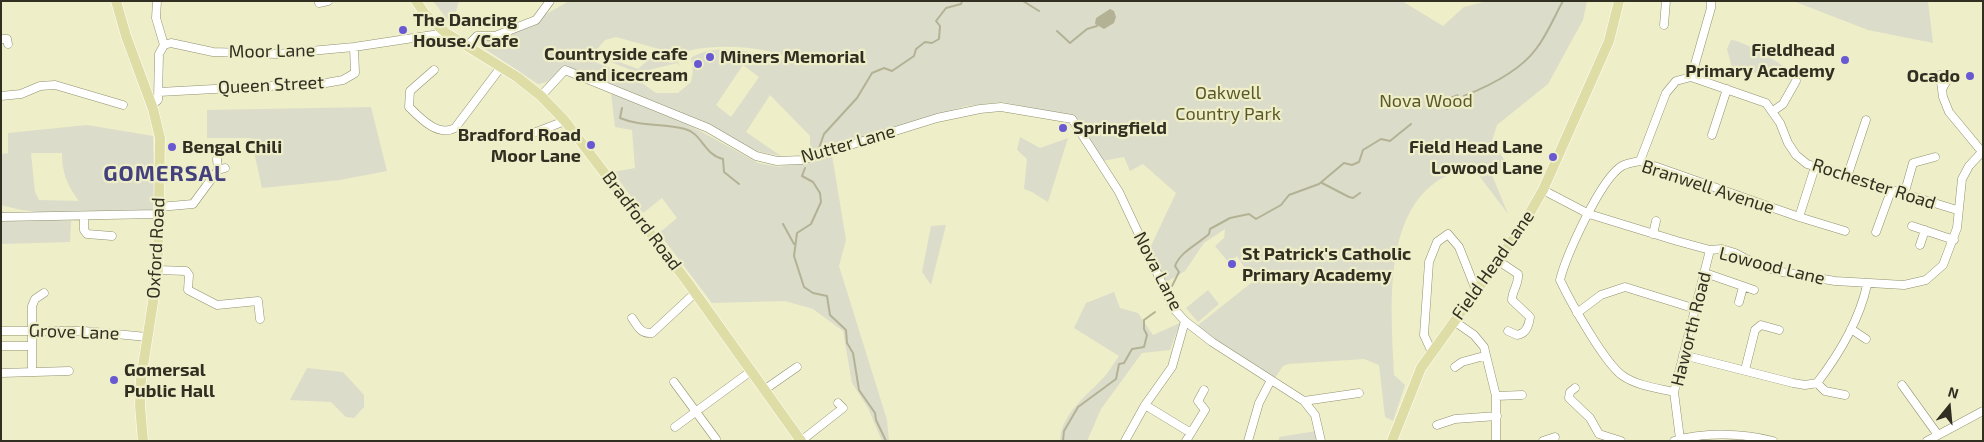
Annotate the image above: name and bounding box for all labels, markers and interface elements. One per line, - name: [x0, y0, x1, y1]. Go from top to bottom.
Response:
- place label: The Dancing House./Cafe: [413, 9, 519, 52]
- marker: The Dancing House./Cafe: [397, 24, 409, 36]
- street label: Moor Lane: [228, 39, 316, 63]
- place label: Fieldhead Primary Academy: [1685, 39, 1835, 82]
- place label: Countryside cafe and icecream: [544, 43, 688, 86]
- place label: Miners Memorial: [720, 46, 865, 68]
- marker: Miners Memorial: [704, 51, 716, 63]
- marker: Fieldhead Primary Academy: [1839, 54, 1851, 66]
- marker: Countryside cafe and icecream: [692, 58, 704, 70]
- place label: Ocado: [1907, 65, 1960, 87]
- marker: Ocado: [1964, 70, 1976, 82]
- street label: Queen Street: [217, 71, 325, 99]
- park label: Oakwell Country Park: [1175, 82, 1281, 125]
- park label: Nova Wood: [1379, 90, 1473, 112]
- place label: Springfield: [1073, 117, 1167, 139]
- street label: Nutter Lane: [798, 120, 898, 168]
- marker: Springfield: [1057, 122, 1069, 134]
- place label: Bradford Road Moor Lane: [458, 124, 581, 166]
- place label: Bengal Chili: [182, 136, 282, 158]
- place label: Field Head Lane Lowood Lane: [1409, 136, 1543, 178]
- marker: Bradford Road Moor Lane: [585, 139, 597, 151]
- marker: Bengal Chili: [166, 141, 178, 153]
- marker: Field Head Lane Lowood Lane: [1547, 151, 1559, 163]
- street label: Rochester Road: [1810, 154, 1938, 214]
- street label: Branwell Avenue: [1639, 155, 1777, 219]
- district label: GOMERSAL: [102, 161, 228, 187]
- street label: Bradford Road: [598, 167, 686, 275]
- street label: Oxford Road: [143, 197, 169, 299]
- street label: Field Head Lane: [1447, 206, 1539, 324]
- street label: Nova Lane: [1129, 228, 1187, 314]
- street label: Lowood Lane: [1717, 242, 1827, 290]
- place label: St Patrick's Catholic Primary Academy: [1242, 243, 1411, 286]
- marker: St Patrick's Catholic Primary Academy: [1226, 258, 1238, 270]
- street label: Haworth Road: [1666, 270, 1716, 388]
- street label: Grove Lane: [28, 320, 120, 344]
- place label: Gomersal Public Hall: [124, 359, 215, 402]
- marker: Gomersal Public Hall: [108, 374, 120, 386]
- north arrow: [1924, 382, 1974, 432]
- text: N: [1946, 383, 1961, 402]

